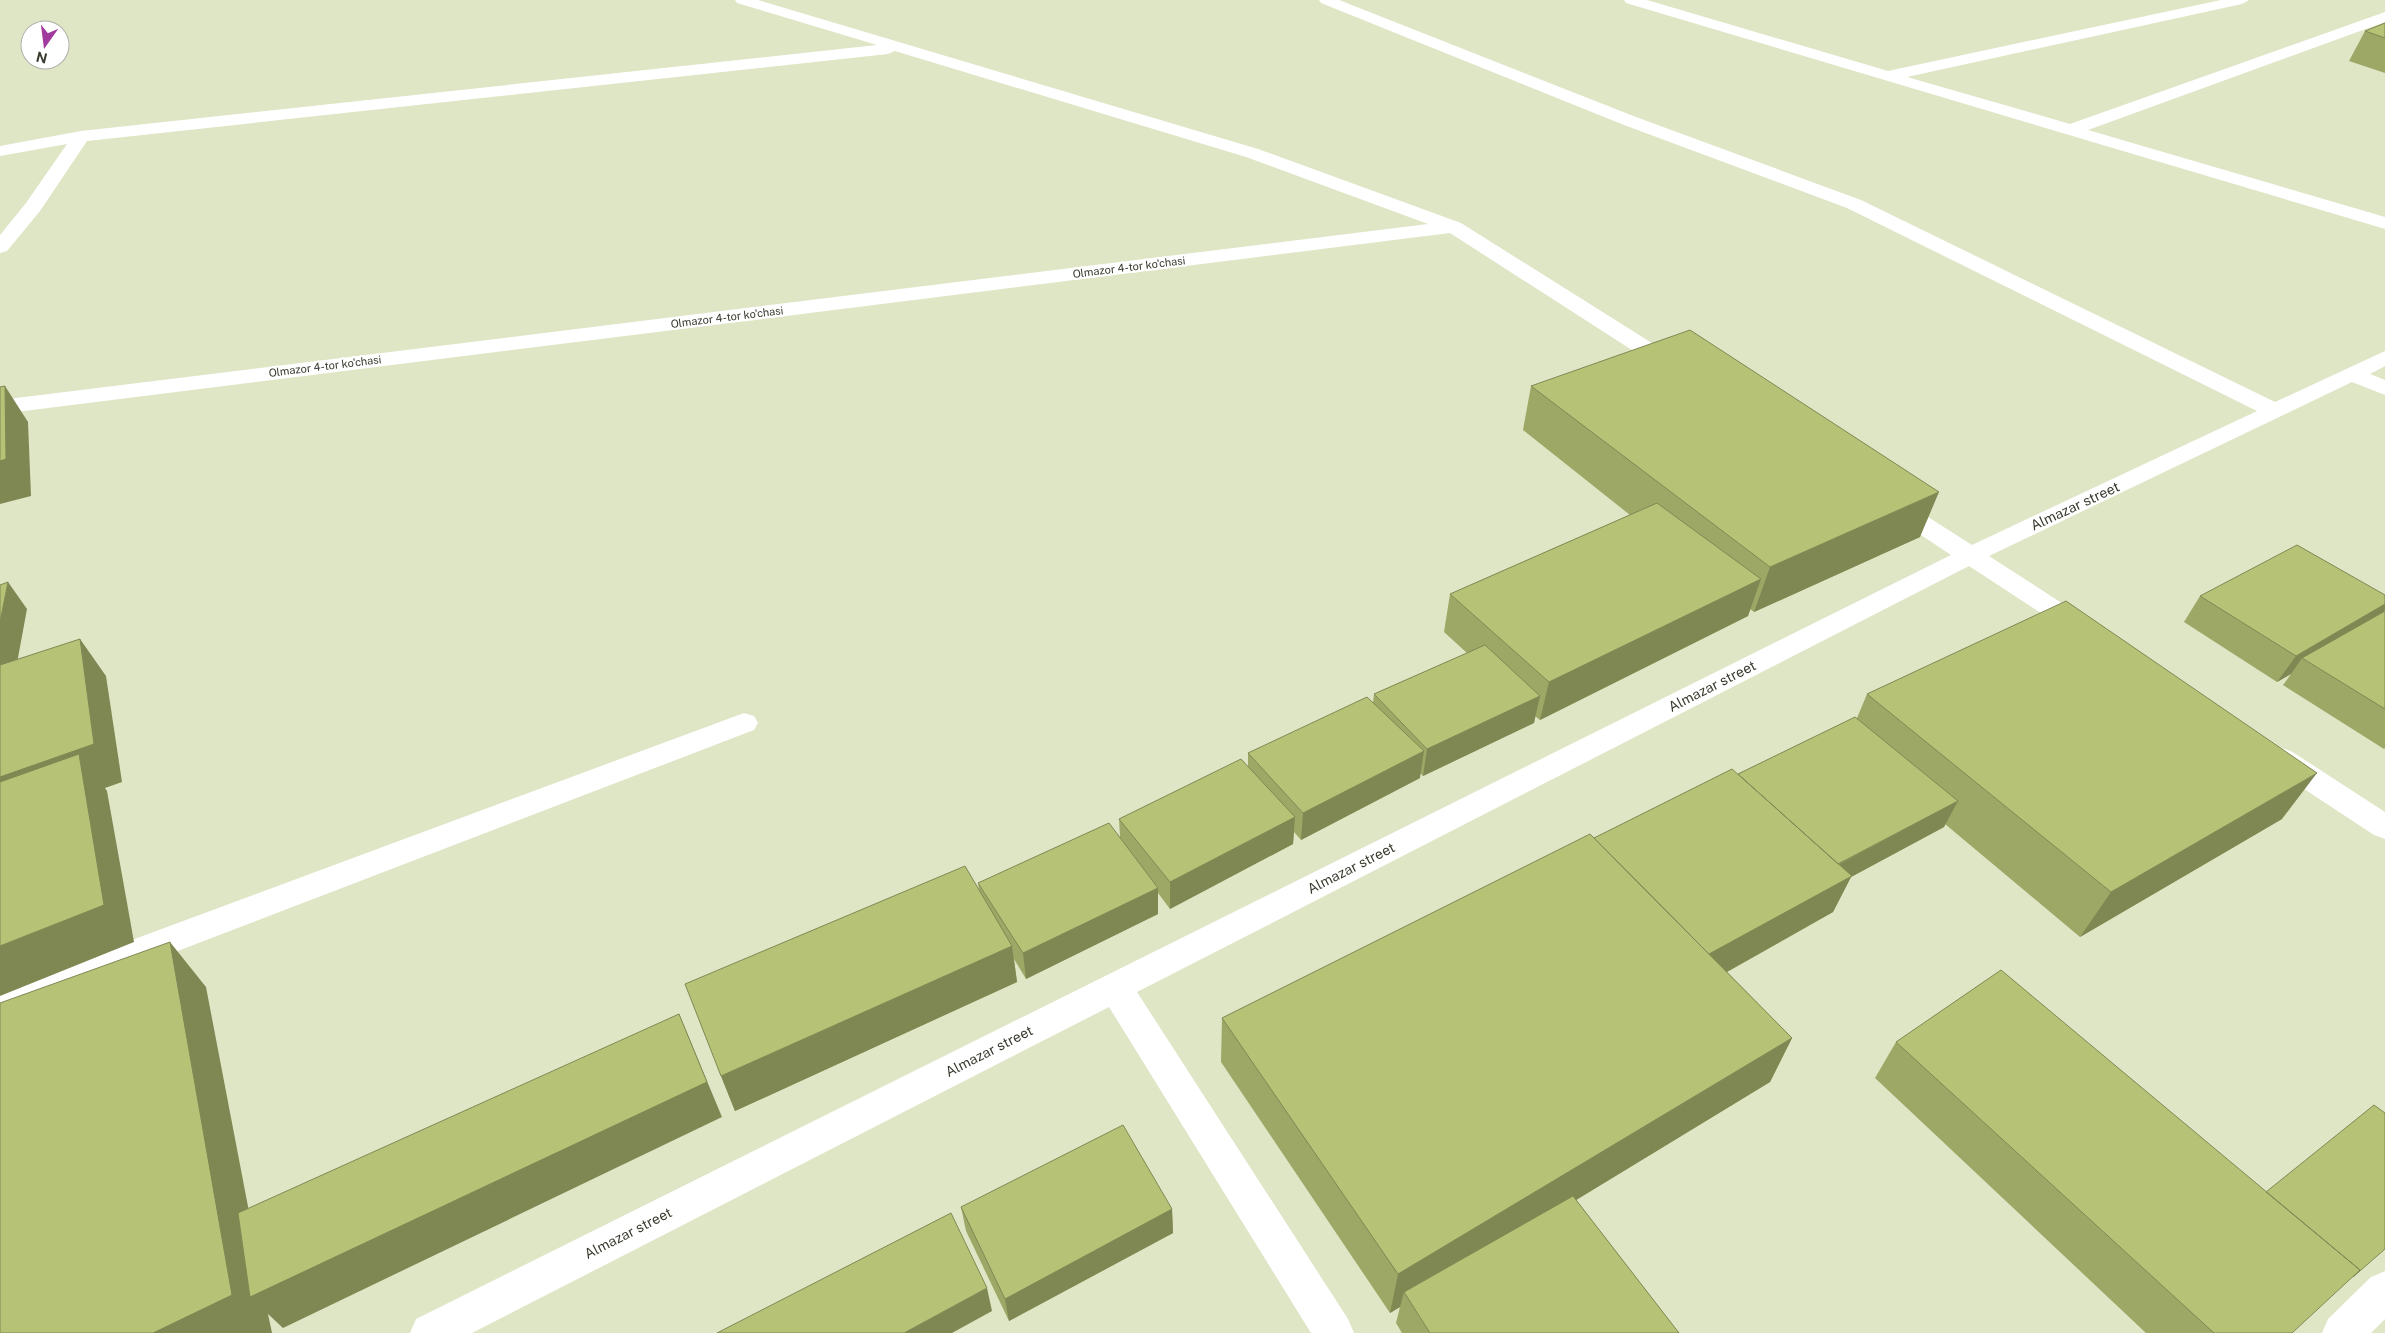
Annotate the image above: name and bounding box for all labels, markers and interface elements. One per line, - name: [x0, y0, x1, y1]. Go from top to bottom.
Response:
- north arrow: [20, 20, 70, 70]
- text: N: [35, 49, 49, 67]
- street label: Olmazor 4-tor ko'chasi: [1072, 254, 1186, 280]
- street label: Olmazor 4-tor ko'chasi: [670, 304, 784, 330]
- street label: Olmazor 4-tor ko'chasi: [268, 353, 382, 379]
- street label: Almazar street: [2028, 478, 2122, 534]
- street label: Almazar street: [1666, 657, 1758, 715]
- street label: Almazar street: [1305, 839, 1397, 897]
- street label: Almazar street: [943, 1022, 1035, 1080]
- street label: Almazar street: [582, 1204, 674, 1262]

